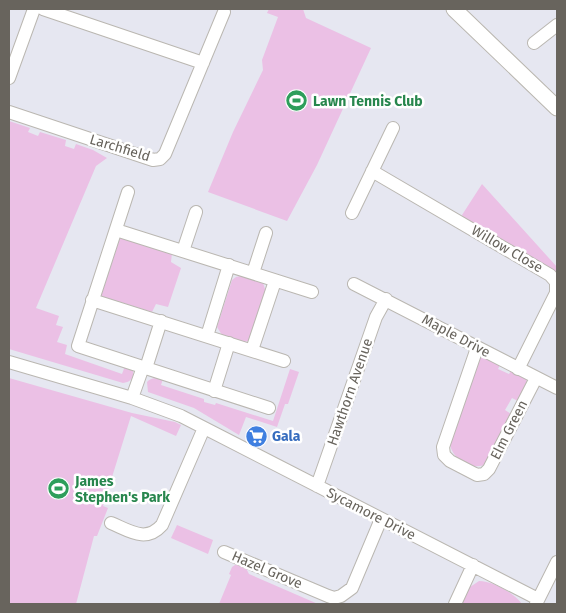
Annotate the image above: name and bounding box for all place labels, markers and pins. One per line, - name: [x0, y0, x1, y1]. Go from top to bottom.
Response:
- sports icon: Lawn Tennis Club: [285, 89, 309, 113]
- place label: Lawn Tennis Club: [313, 93, 423, 110]
- supermarket icon: Gala: [244, 424, 268, 448]
- place label: Gala: [272, 428, 301, 445]
- place label: James Stephen's Park: [74, 473, 170, 506]
- sports icon: James Stephen's Park: [47, 477, 71, 501]

